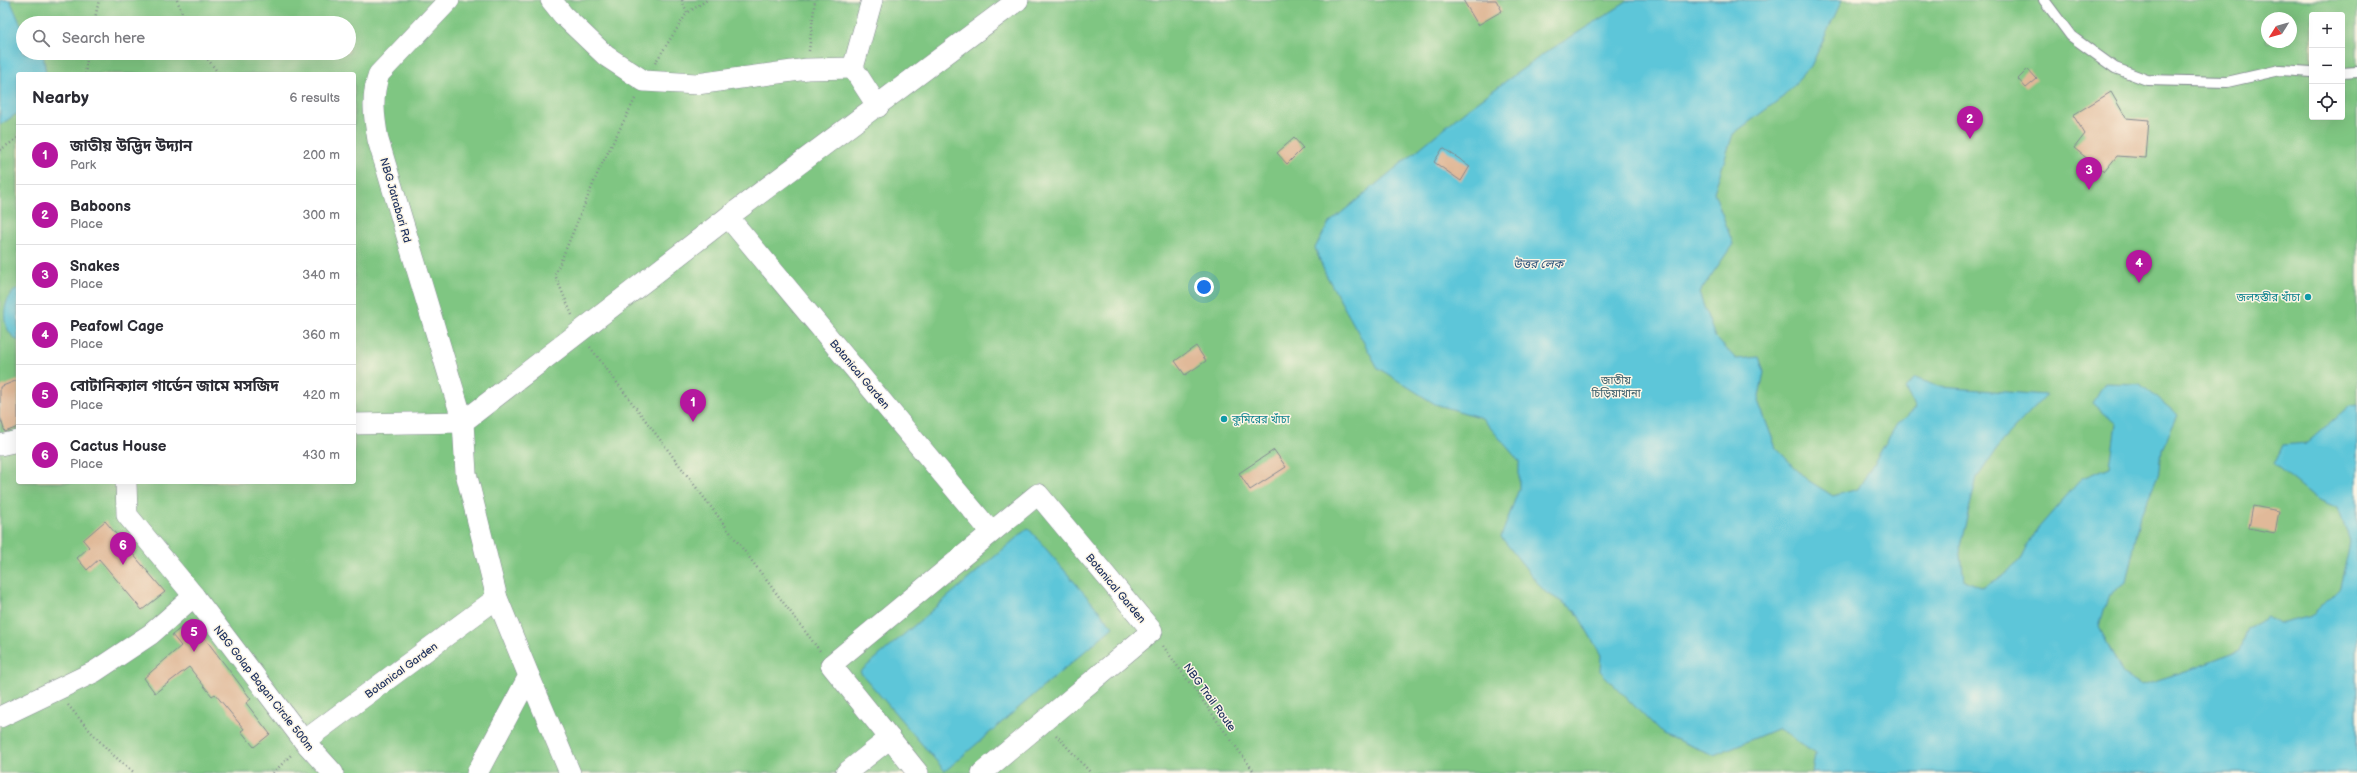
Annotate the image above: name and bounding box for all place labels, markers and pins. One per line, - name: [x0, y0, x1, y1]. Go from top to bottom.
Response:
- pin: 2: [1957, 106, 1983, 139]
- pin: 3: [2076, 157, 2102, 190]
- pin: 4: [2126, 250, 2152, 283]
- place label: জলহস্তীর খাঁচা: [2236, 291, 2301, 304]
- marker: জলহস্তীর খাঁচা: [2303, 292, 2313, 302]
- pin: 1: [680, 389, 706, 422]
- place label: কুমিরের খাঁচা: [1231, 413, 1291, 426]
- marker: কুমিরের খাঁচা: [1219, 414, 1229, 424]
- pin: 6: [110, 532, 136, 565]
- pin: 5: [181, 619, 207, 652]

